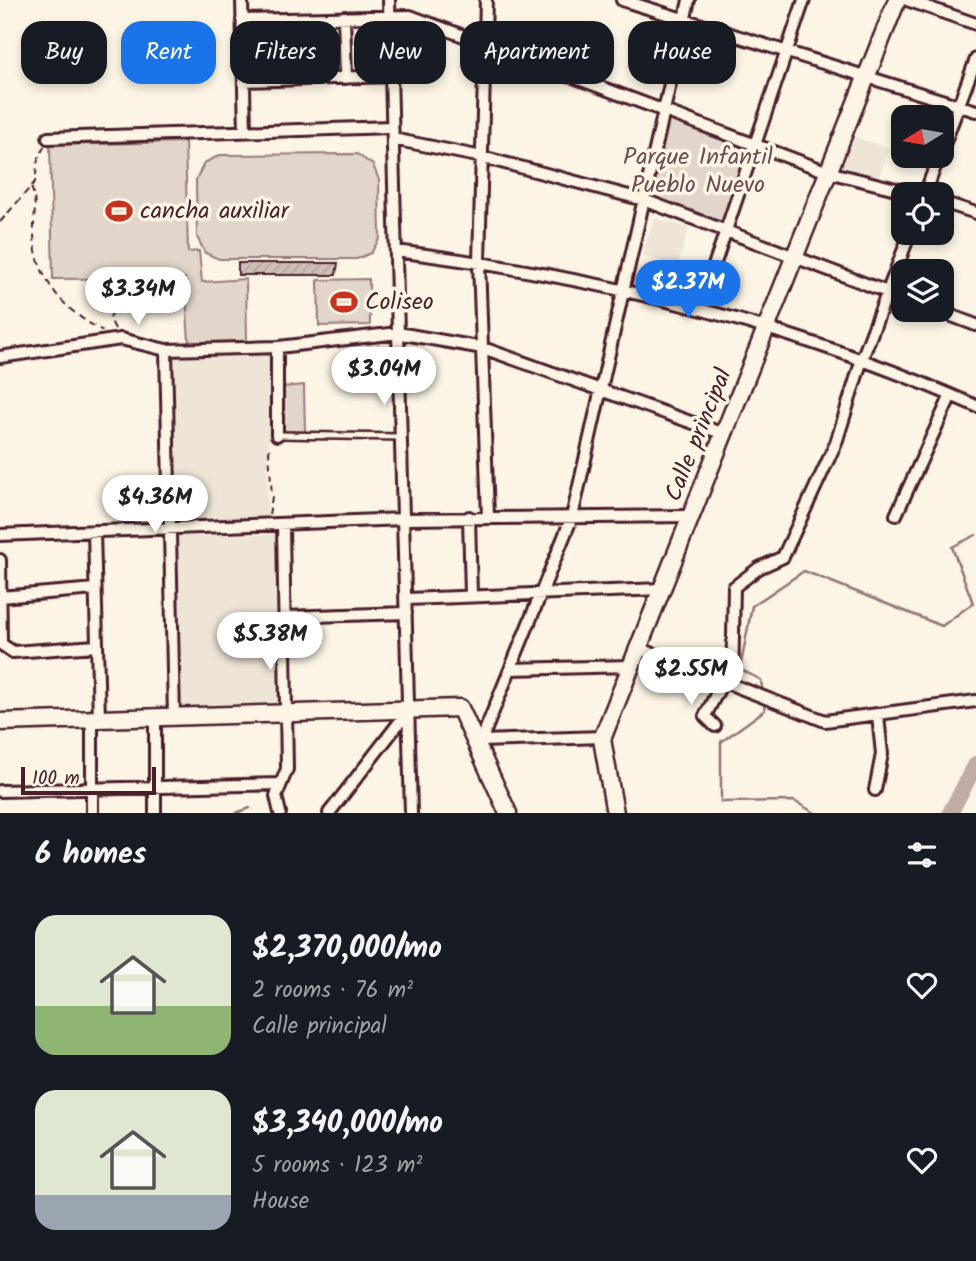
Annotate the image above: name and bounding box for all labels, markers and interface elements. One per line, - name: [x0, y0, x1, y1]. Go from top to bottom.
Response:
- chip: Buy: [21, 21, 107, 84]
- chip: Rent: [121, 21, 216, 84]
- chip: Filters: [230, 21, 340, 84]
- chip: New: [354, 21, 446, 84]
- chip: Apartment: [460, 21, 614, 84]
- chip: House: [628, 21, 736, 84]
- north arrow: [891, 105, 954, 168]
- map controls: [891, 105, 954, 322]
- park label: Parque Infantil Pueblo Nuevo: [623, 138, 773, 205]
- button: locate: [891, 182, 954, 245]
- place label: cancha auxiliar: [140, 192, 291, 231]
- sports icon: cancha auxiliar: [104, 196, 134, 226]
- button: layers: [891, 259, 954, 322]
- pin: $2.37M: [631, 260, 745, 320]
- text: $2.37M: [651, 265, 725, 301]
- pin: $3.34M: [81, 268, 195, 327]
- text: $3.34M: [101, 272, 175, 308]
- place label: Coliseo: [365, 283, 434, 322]
- sports icon: Coliseo: [329, 287, 359, 317]
- pin: $3.04M: [327, 348, 441, 407]
- text: $3.04M: [347, 352, 421, 388]
- street label: Calle principal: [655, 362, 743, 508]
- pin: $4.36M: [98, 476, 212, 535]
- text: $4.36M: [118, 480, 192, 516]
- pin: $5.38M: [213, 612, 327, 672]
- text: $5.38M: [233, 617, 307, 653]
- pin: $2.55M: [634, 648, 748, 707]
- text: $2.55M: [654, 652, 728, 688]
- scale bar: [21, 764, 156, 796]
- text: 100 m: [32, 764, 80, 794]
- text: 6 homes: [35, 831, 147, 879]
- icon: filters: [903, 836, 941, 874]
- text: $2,370,000/mo: [252, 925, 442, 973]
- icon: home: [91, 943, 175, 1027]
- icon: heart: [903, 966, 941, 1004]
- text: 2 rooms · 76 m²: [252, 973, 413, 1009]
- text: Calle principal: [252, 1009, 387, 1045]
- text: $3,340,000/mo: [252, 1100, 443, 1148]
- icon: home: [91, 1118, 175, 1202]
- icon: heart: [903, 1141, 941, 1179]
- text: 5 rooms · 123 m²: [252, 1148, 422, 1184]
- text: House: [252, 1184, 309, 1220]

